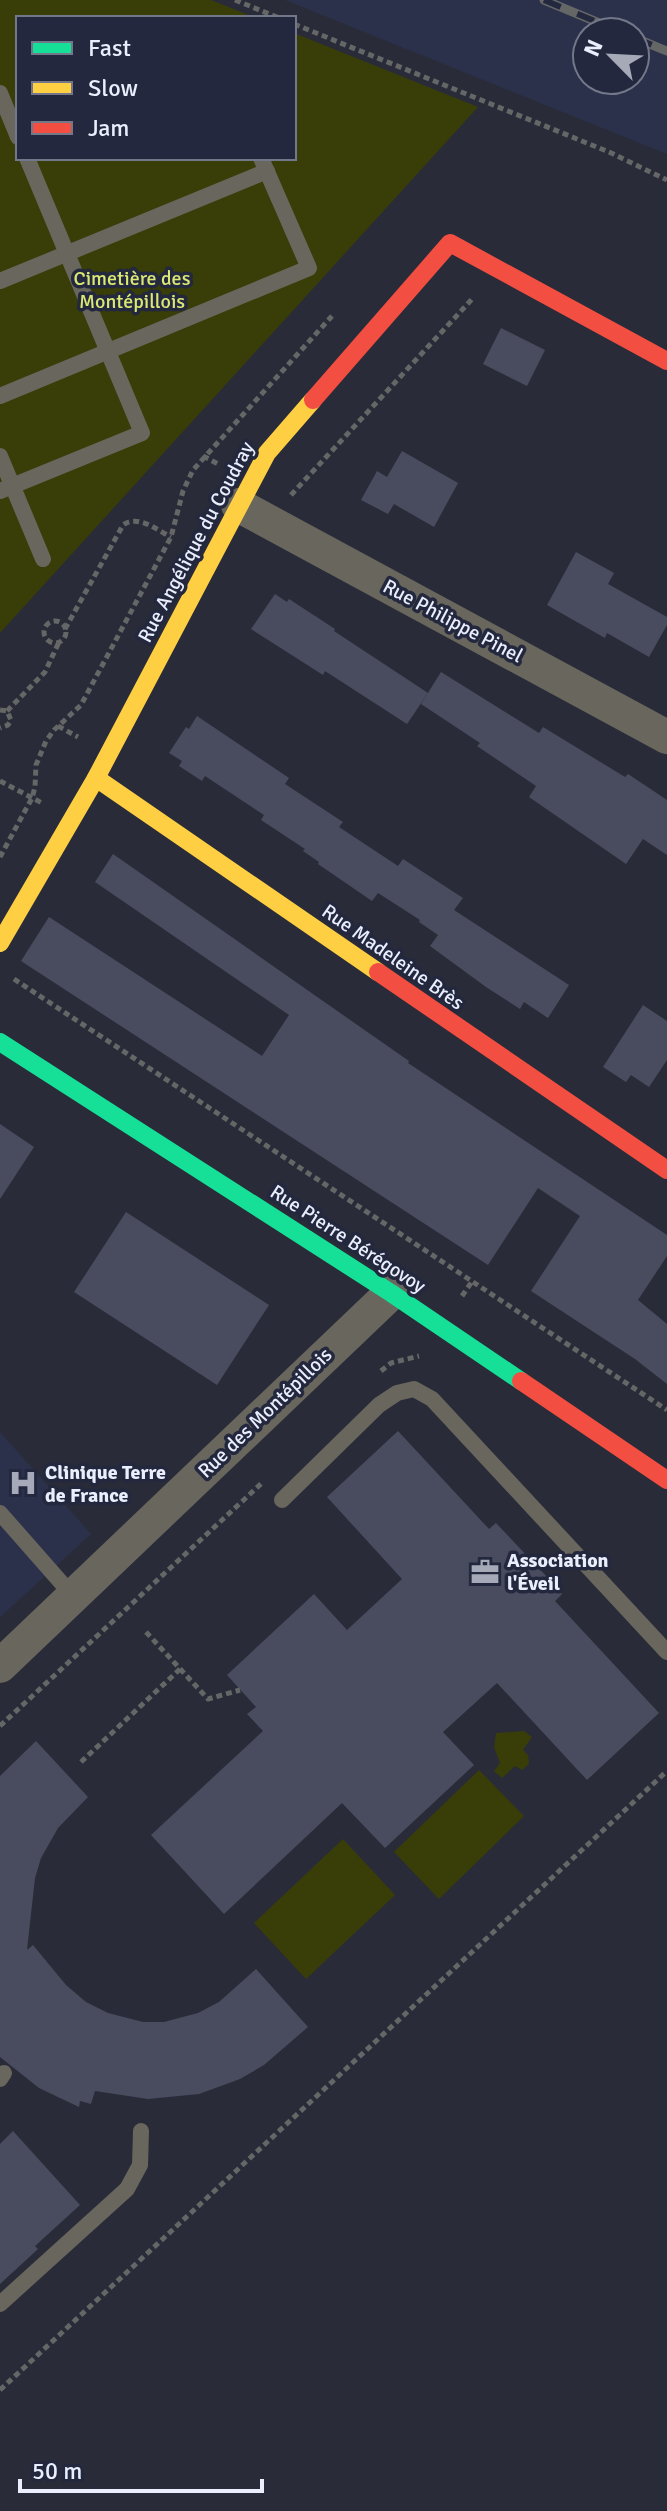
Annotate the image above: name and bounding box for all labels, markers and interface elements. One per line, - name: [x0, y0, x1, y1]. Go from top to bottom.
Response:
- legend: [16, 16, 296, 160]
- north arrow: [571, 16, 651, 96]
- text: Fast: [88, 33, 131, 63]
- text: N: [578, 36, 609, 61]
- text: Slow: [88, 73, 138, 103]
- text: Jam: [88, 113, 129, 143]
- park label: Cimetière des Montépillois: [74, 266, 191, 314]
- street label: Rue Angélique du Coudray: [132, 437, 260, 647]
- street label: Rue Philippe Pinel: [379, 574, 527, 668]
- street label: Rue Madeleine Brès: [317, 899, 469, 1015]
- street label: Rue Pierre Bérégovoy: [265, 1179, 431, 1299]
- street label: Rue des Montépillois: [193, 1342, 337, 1483]
- place label: Clinique Terre de France: [45, 1460, 166, 1508]
- hospital icon: Clinique Terre de France: [8, 1468, 38, 1498]
- place label: Association l'Éveil: [507, 1548, 609, 1596]
- office icon: Association l'Éveil: [470, 1557, 500, 1587]
- scale bar: [20, 2443, 262, 2493]
- text: 50 m: [32, 2456, 82, 2486]

